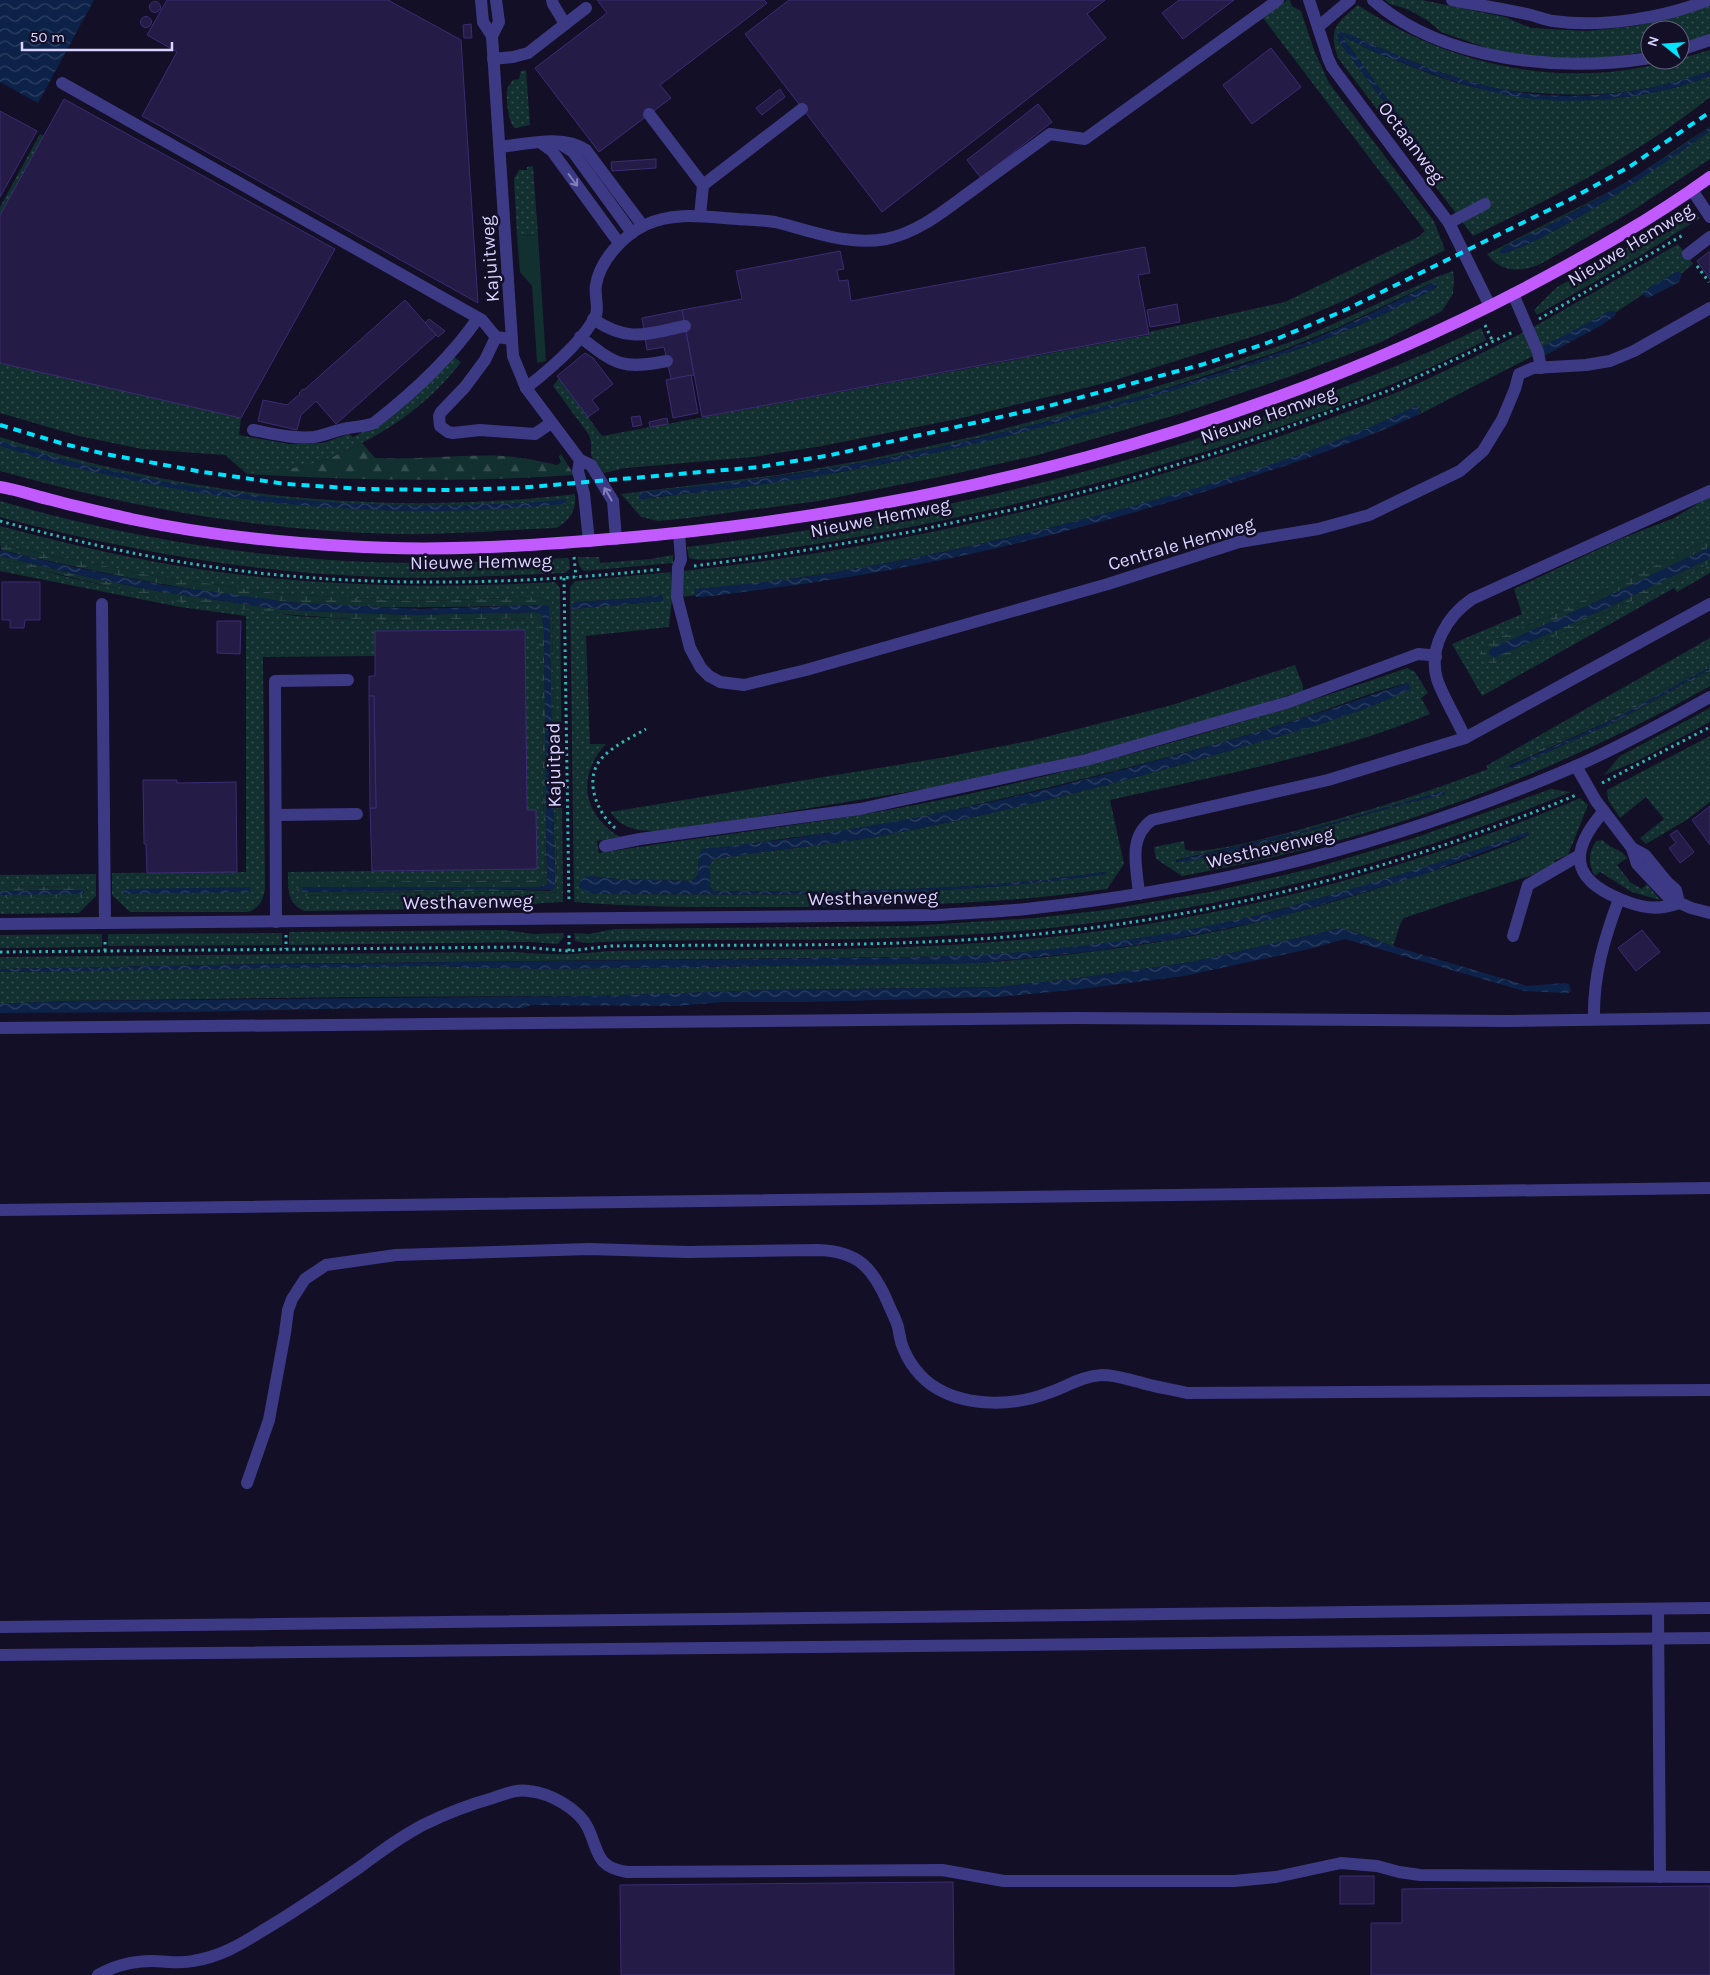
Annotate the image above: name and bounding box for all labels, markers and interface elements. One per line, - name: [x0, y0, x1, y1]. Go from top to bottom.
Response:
- scale bar: [22, 20, 172, 52]
- north arrow: [1640, 20, 1690, 70]
- text: 50 m: [30, 28, 65, 46]
- text: N: [1643, 34, 1663, 49]
- street label: Octaanweg: [1374, 98, 1449, 188]
- one-way arrow: [567, 173, 578, 186]
- street label: Nieuwe Hemweg: [1564, 199, 1697, 291]
- street label: Kajuitweg: [476, 215, 504, 303]
- street label: Nieuwe Hemweg: [1197, 381, 1340, 449]
- one-way arrow: [603, 487, 613, 501]
- street label: Nieuwe Hemweg: [808, 494, 952, 542]
- street label: Centrale Hemweg: [1105, 512, 1257, 575]
- street label: Nieuwe Hemweg: [410, 550, 553, 574]
- street label: Kajuitpad: [542, 722, 566, 808]
- street label: Westhavenweg: [1204, 823, 1336, 873]
- street label: Westhavenweg: [808, 886, 939, 910]
- street label: Westhavenweg: [403, 890, 534, 914]

